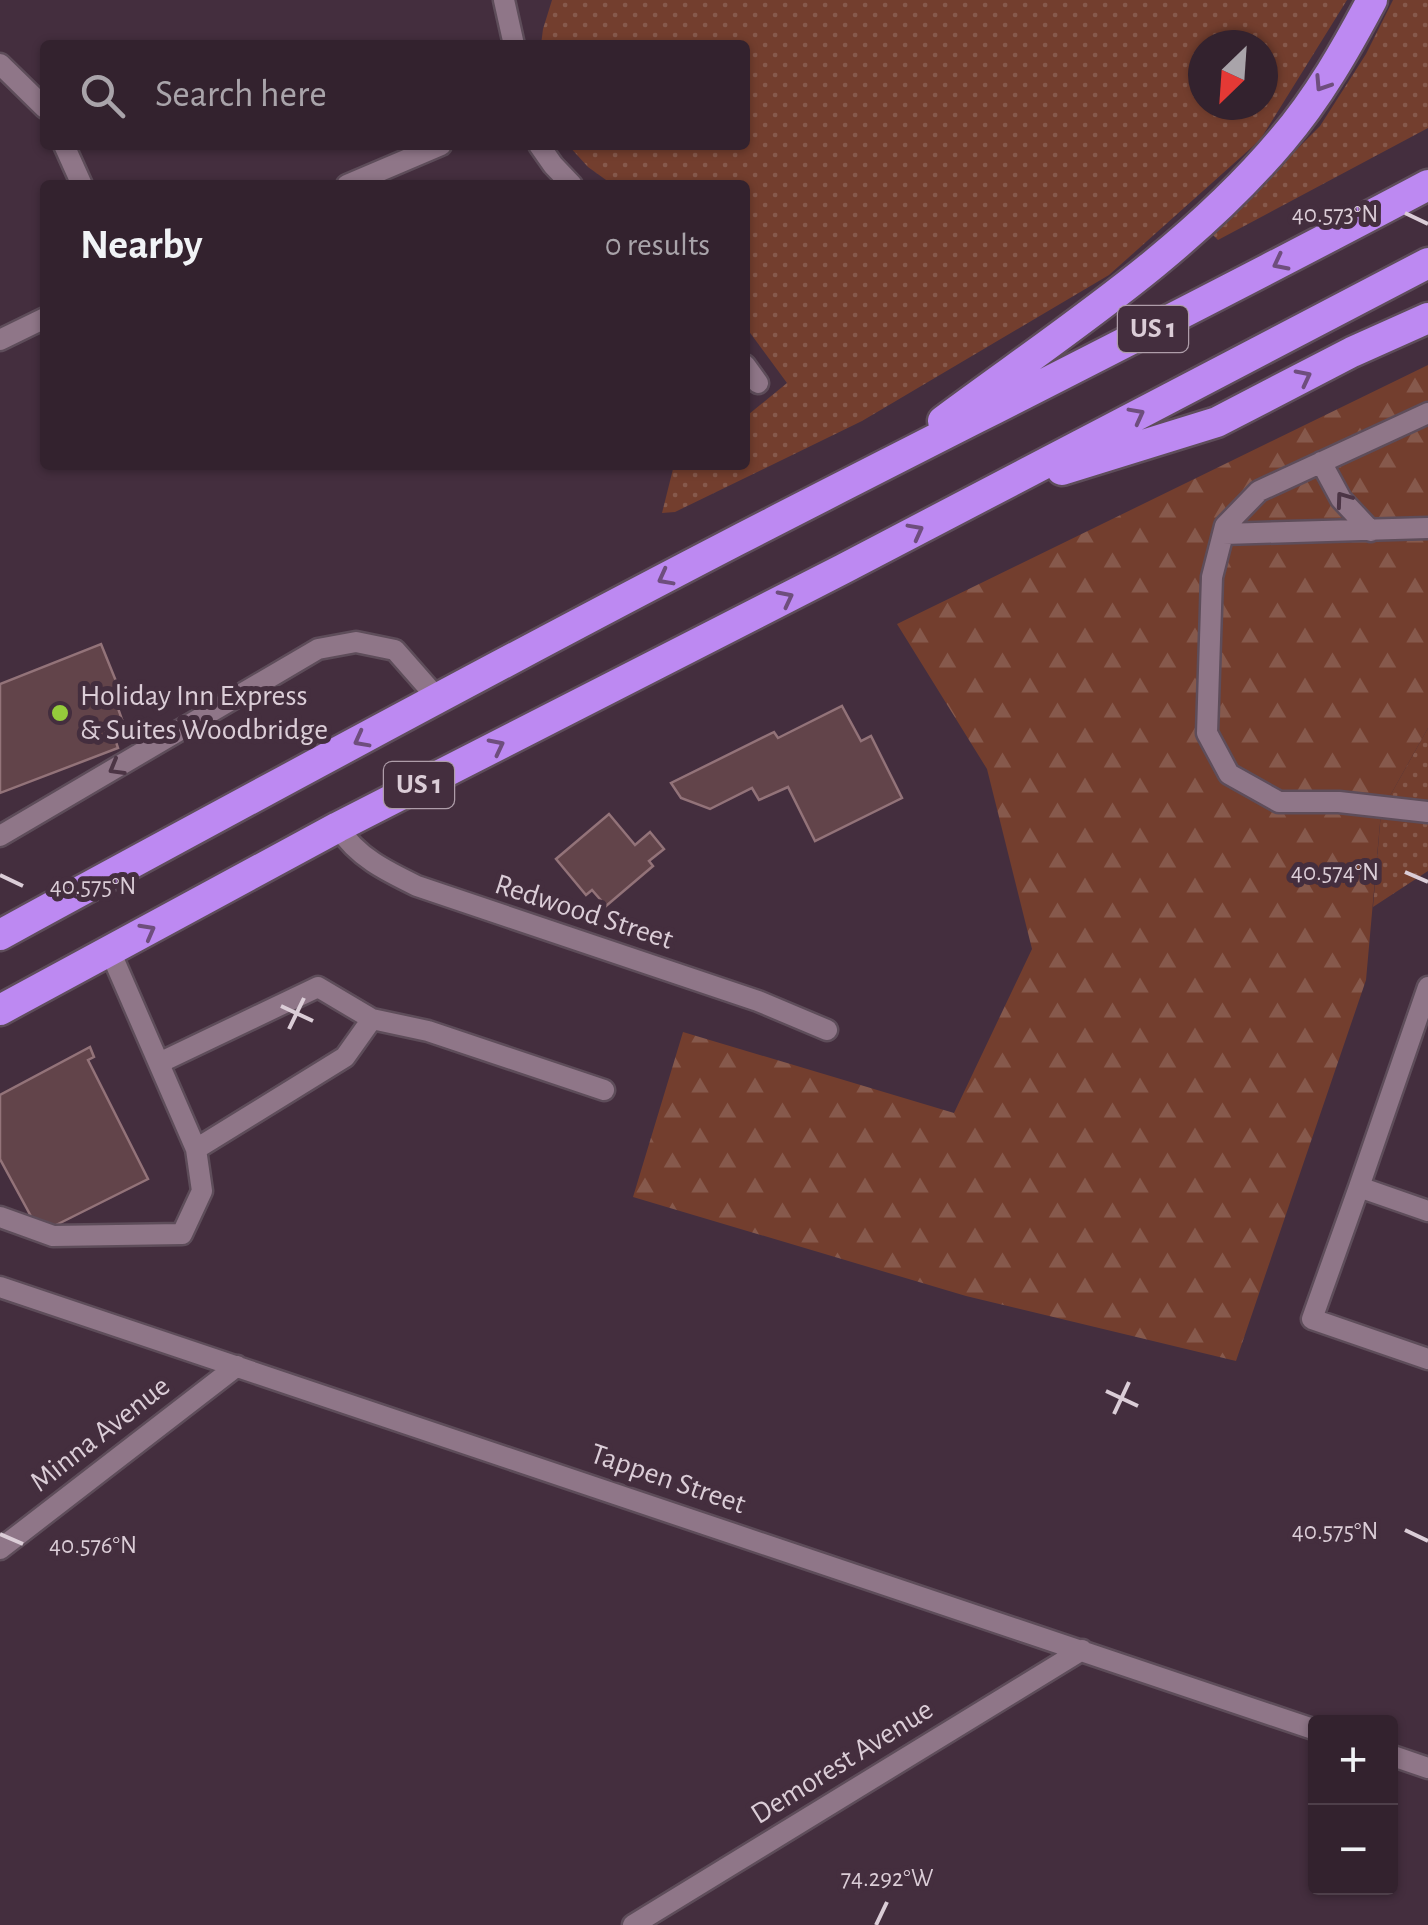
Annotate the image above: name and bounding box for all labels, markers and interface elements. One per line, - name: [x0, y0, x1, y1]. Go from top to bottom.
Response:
- north arrow: [1188, 30, 1278, 120]
- search box: [40, 40, 750, 150]
- icon: search: [75, 68, 130, 123]
- one-way arrow: [1316, 74, 1335, 92]
- text: Search here: [155, 76, 327, 114]
- text: 40.573°N: [1292, 202, 1378, 227]
- text: Nearby: [80, 224, 203, 266]
- text: 0 results: [605, 229, 710, 261]
- one-way arrow: [1272, 251, 1290, 270]
- road number: US 1: [1118, 306, 1188, 352]
- one-way arrow: [1293, 370, 1311, 389]
- one-way arrow: [1126, 408, 1144, 427]
- one-way arrow: [1338, 492, 1355, 510]
- one-way arrow: [905, 524, 923, 543]
- one-way arrow: [658, 566, 676, 585]
- one-way arrow: [776, 590, 794, 610]
- place label: Holiday Inn Express & Suites Woodbridge: [80, 681, 328, 745]
- marker: Holiday Inn Express & Suites Woodbridge: [49, 702, 71, 724]
- one-way arrow: [353, 727, 371, 747]
- one-way arrow: [486, 739, 504, 758]
- one-way arrow: [109, 756, 127, 775]
- road number: US 1: [384, 762, 454, 808]
- text: 40.574°N: [1291, 860, 1379, 885]
- street label: Redwood Street: [491, 869, 677, 955]
- text: 40.575°N: [50, 874, 136, 899]
- one-way arrow: [137, 923, 155, 943]
- street label: Minna Avenue: [25, 1371, 175, 1497]
- street label: Tappen Street: [587, 1438, 750, 1520]
- text: 40.575°N: [1292, 1519, 1378, 1544]
- text: 40.576°N: [49, 1533, 137, 1558]
- street label: Demorest Avenue: [746, 1694, 938, 1830]
- map controls: [1308, 1715, 1398, 1895]
- button: +: [1308, 1715, 1398, 1805]
- button: −: [1308, 1805, 1398, 1895]
- text: 74.292°W: [841, 1866, 934, 1891]

